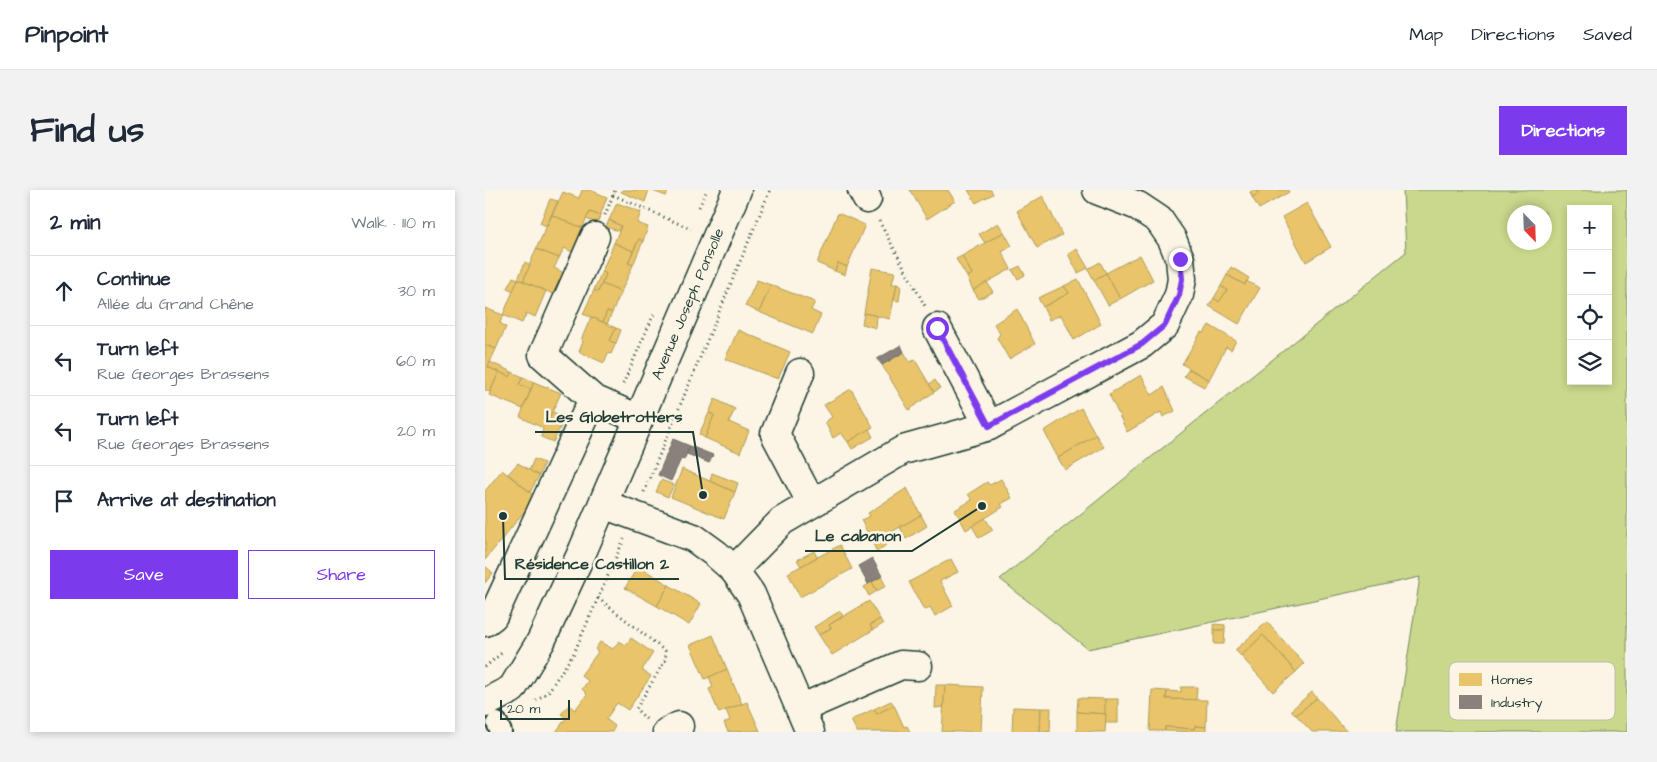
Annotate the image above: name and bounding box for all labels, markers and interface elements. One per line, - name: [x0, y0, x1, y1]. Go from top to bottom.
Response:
- text: Pinpoint: [25, 18, 108, 52]
- text: Map: [1409, 22, 1443, 47]
- text: Directions: [1471, 22, 1555, 47]
- text: Saved: [1583, 22, 1632, 47]
- text: Find us: [30, 106, 144, 155]
- button: Directions: [1499, 106, 1627, 155]
- north arrow: [1507, 205, 1552, 250]
- map controls: [1567, 205, 1612, 385]
- button: +: [1567, 205, 1612, 250]
- text: 2 min: [50, 208, 100, 237]
- text: Walk · 110 m: [351, 212, 435, 234]
- street label: Avenue Joseph Ponsolle: [647, 225, 729, 383]
- route end: [1169, 248, 1192, 271]
- button: −: [1567, 250, 1612, 295]
- text: Continue: [97, 266, 171, 293]
- icon: ahead: [50, 277, 78, 305]
- text: 30 m: [398, 280, 435, 302]
- text: Allée du Grand Chêne: [97, 293, 254, 315]
- button: locate: [1567, 295, 1612, 340]
- route start: [926, 317, 949, 340]
- text: Turn left: [97, 336, 178, 363]
- button: layers: [1567, 340, 1612, 385]
- icon: left: [50, 347, 78, 375]
- text: 60 m: [396, 350, 435, 372]
- text: Rue Georges Brassens: [97, 363, 270, 385]
- callout: Les Globetrotters: [535, 401, 693, 432]
- text: Turn left: [97, 406, 178, 433]
- text: Les Globetrotters: [545, 406, 683, 428]
- icon: left: [50, 417, 78, 445]
- text: 20 m: [397, 420, 435, 442]
- text: Rue Georges Brassens: [97, 433, 270, 455]
- icon: arrive: [50, 487, 78, 515]
- text: Arrive at destination: [97, 487, 276, 514]
- callout: Le cabanon: [805, 520, 912, 551]
- text: Le cabanon: [815, 525, 901, 547]
- callout: Résidence Castillon 2: [505, 548, 679, 579]
- button: Save: [50, 550, 238, 599]
- button: Share: [248, 550, 435, 599]
- text: Résidence Castillon 2: [515, 553, 670, 575]
- legend: [1449, 662, 1615, 720]
- text: Homes: [1491, 670, 1533, 690]
- text: Industry: [1491, 693, 1543, 713]
- scale bar: [500, 697, 570, 720]
- text: 20 m: [507, 699, 540, 719]

